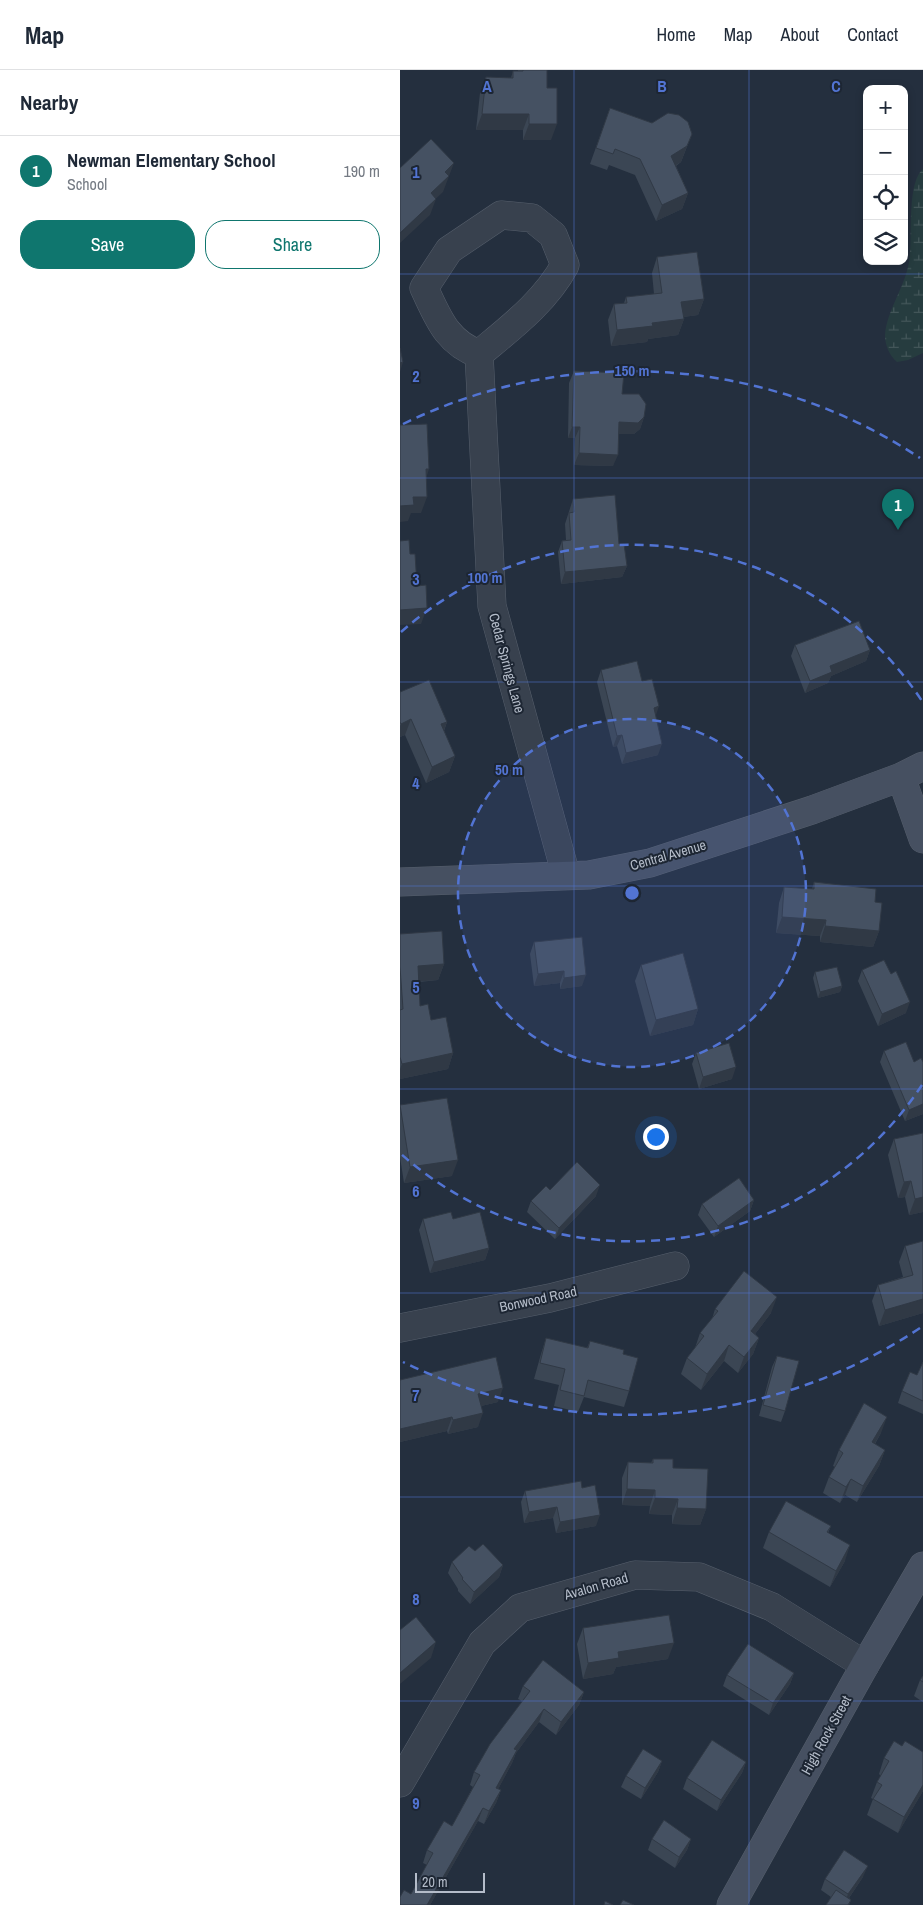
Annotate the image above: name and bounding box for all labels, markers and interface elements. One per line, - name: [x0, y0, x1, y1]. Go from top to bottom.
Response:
- text: Map: [25, 19, 64, 51]
- text: Home: [656, 22, 696, 47]
- text: Map: [724, 22, 753, 47]
- text: About: [781, 22, 819, 47]
- text: Contact: [847, 22, 898, 47]
- text: A: [482, 75, 492, 97]
- text: B: [657, 75, 667, 97]
- text: C: [831, 75, 841, 97]
- map controls: [863, 85, 908, 265]
- button: +: [863, 85, 908, 130]
- text: Nearby: [20, 88, 78, 117]
- button: −: [863, 130, 908, 175]
- text: Newman Elementary School: [67, 147, 276, 173]
- text: 1: [32, 160, 40, 182]
- text: 190 m: [344, 160, 380, 182]
- text: 1: [412, 161, 420, 183]
- text: School: [67, 173, 107, 195]
- button: locate: [863, 175, 908, 220]
- button: Save: [20, 220, 195, 269]
- button: Share: [205, 220, 380, 269]
- button: layers: [863, 220, 908, 265]
- text: 150 m: [615, 360, 649, 381]
- text: 2: [412, 365, 420, 387]
- pin: 1: [882, 489, 914, 530]
- text: 100 m: [468, 567, 502, 588]
- text: 3: [412, 568, 420, 590]
- street label: Cedar Springs Lane: [485, 611, 529, 715]
- text: 50 m: [495, 759, 523, 780]
- text: 4: [412, 772, 420, 794]
- street label: Central Avenue: [628, 836, 708, 874]
- centre of rings: [623, 884, 641, 902]
- text: 5: [412, 976, 420, 998]
- your location: [643, 1124, 669, 1150]
- text: 6: [412, 1180, 420, 1202]
- street label: Bonwood Road: [498, 1282, 578, 1316]
- text: 7: [412, 1384, 420, 1406]
- street label: Avalon Road: [561, 1568, 630, 1604]
- text: 8: [412, 1588, 420, 1610]
- street label: High Rock Street: [797, 1692, 855, 1778]
- text: 9: [412, 1792, 420, 1814]
- scale bar: [415, 1870, 485, 1893]
- text: 20 m: [422, 1873, 448, 1891]

